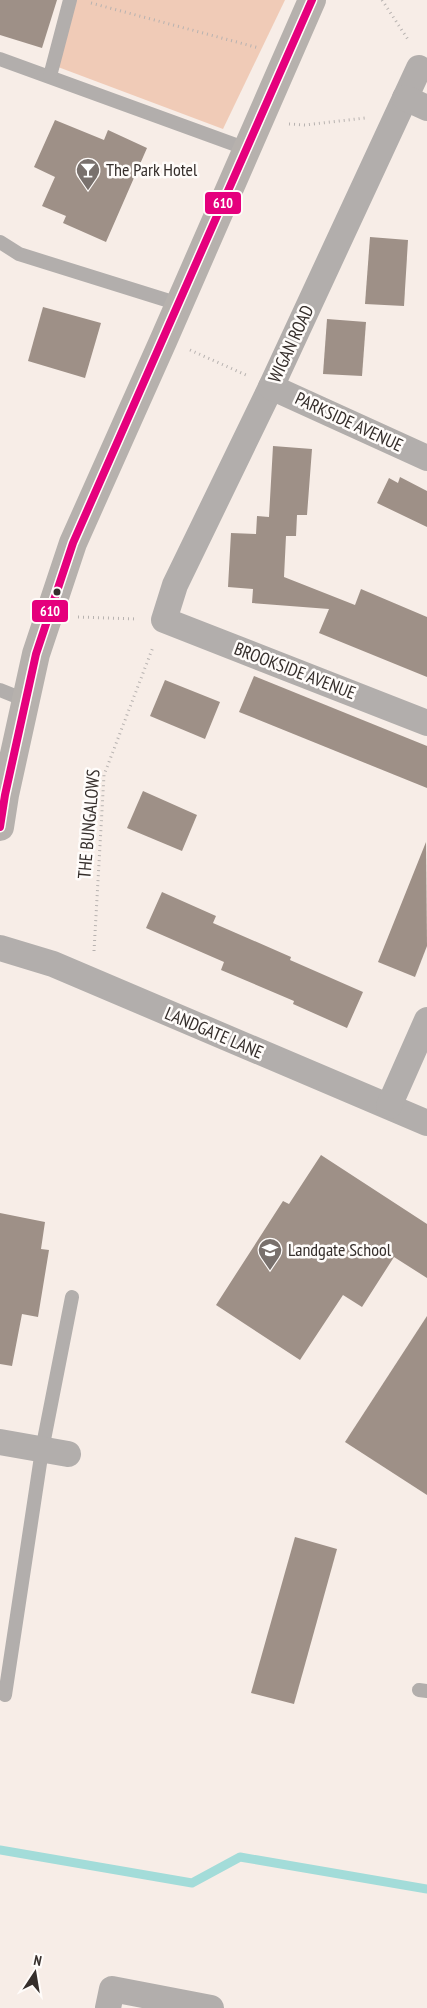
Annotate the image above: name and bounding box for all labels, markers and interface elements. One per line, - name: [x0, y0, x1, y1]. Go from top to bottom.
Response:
- bar icon: The Park Hotel: [75, 157, 101, 191]
- place label: The Park Hotel: [106, 158, 198, 181]
- line badge: 610: [204, 191, 242, 215]
- text: 610: [213, 194, 233, 212]
- street label: WIGAN ROAD: [263, 301, 318, 386]
- street label: PARKSIDE AVENUE: [292, 387, 407, 457]
- unlabelled marker: [52, 587, 62, 597]
- line badge: 610: [31, 599, 69, 623]
- text: 610: [40, 602, 60, 620]
- street label: BROOKSIDE AVENUE: [231, 637, 359, 704]
- street label: THE BUNGALOWS: [72, 768, 105, 880]
- street label: LANDGATE LANE: [162, 1002, 267, 1064]
- school or university icon: Landgate School: [257, 1237, 283, 1271]
- place label: Landgate School: [288, 1238, 392, 1261]
- north arrow: [10, 1948, 60, 1998]
- text: N: [32, 1951, 43, 1970]

